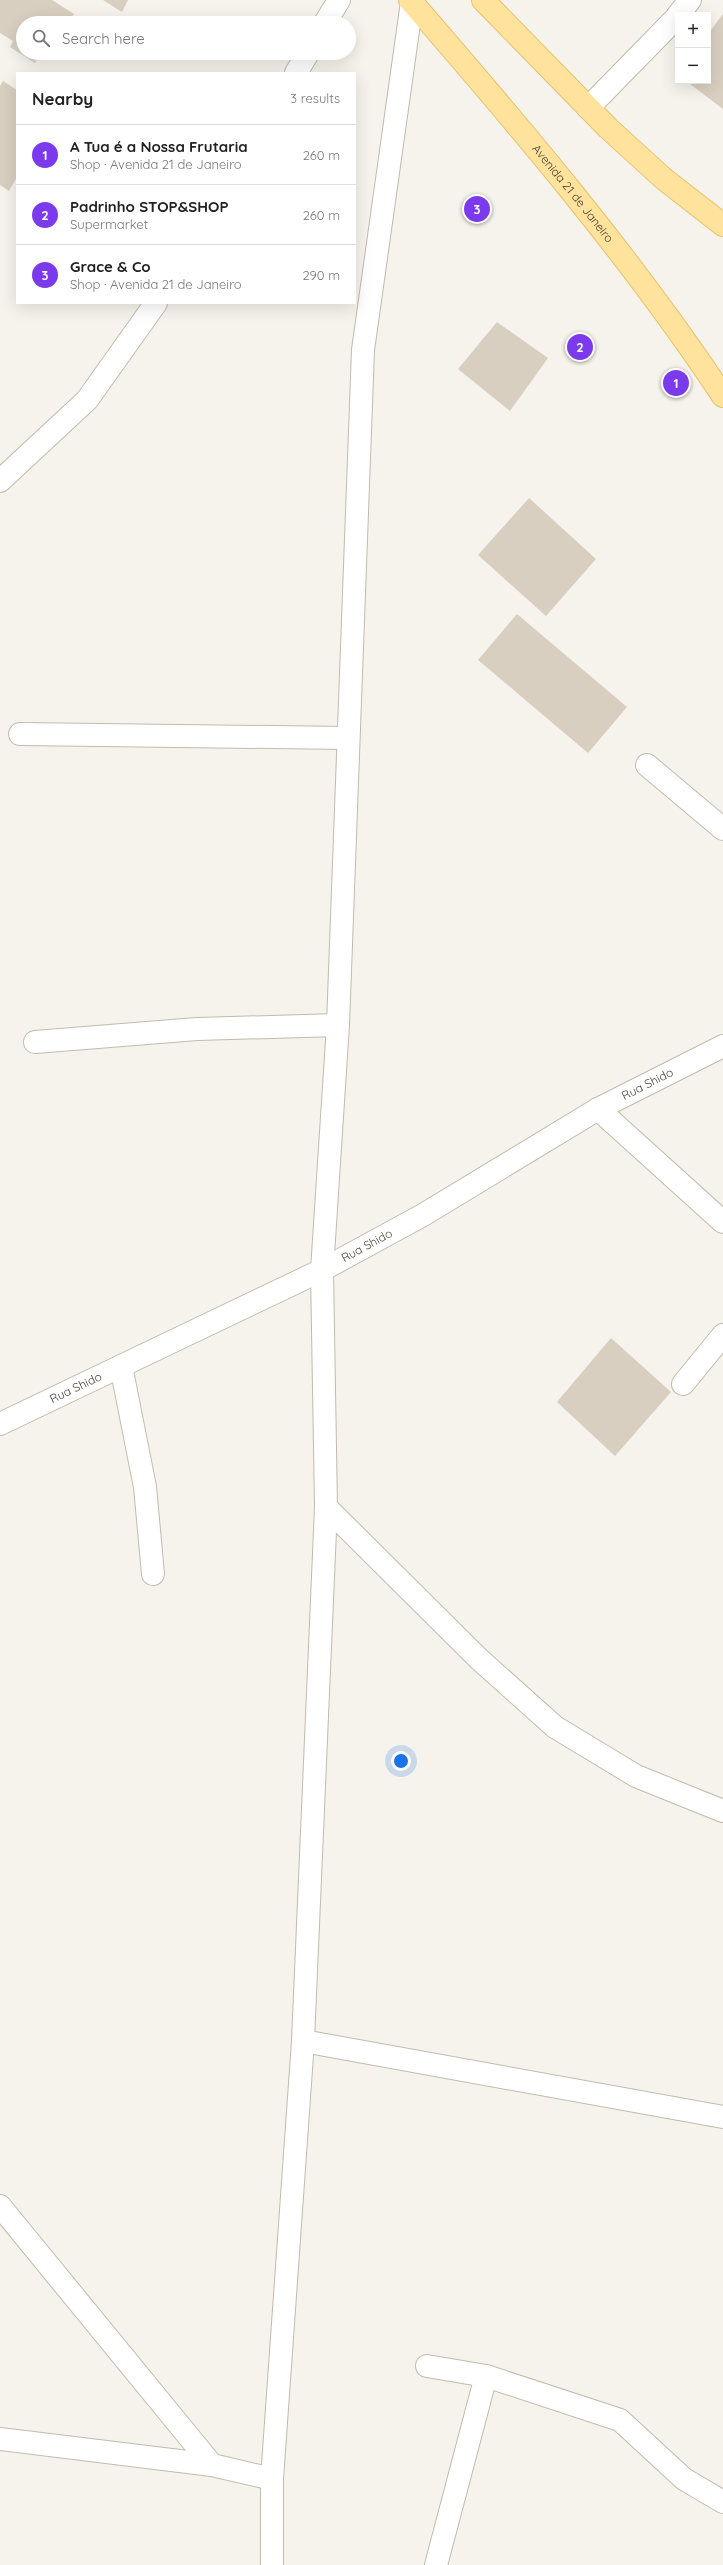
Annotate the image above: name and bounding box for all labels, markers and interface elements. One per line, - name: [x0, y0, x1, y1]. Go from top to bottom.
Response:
- map controls: [675, 12, 711, 84]
- button: +: [675, 12, 711, 48]
- search box: [16, 16, 356, 60]
- icon: search: [30, 27, 52, 49]
- text: Search here: [62, 29, 145, 48]
- button: −: [675, 48, 711, 84]
- text: Nearby: [32, 88, 93, 109]
- text: 3 results: [290, 90, 340, 106]
- text: A Tua é a Nossa Frutaria: [70, 137, 248, 156]
- street label: Avenida 21 de Janeiro: [529, 141, 617, 245]
- text: 1: [42, 147, 48, 163]
- text: 260 m: [303, 147, 340, 163]
- text: Shop · Avenida 21 de Janeiro: [70, 156, 242, 172]
- pin: 3: [464, 194, 490, 224]
- text: Padrinho STOP&SHOP: [70, 197, 228, 216]
- text: 2: [41, 207, 49, 223]
- text: 260 m: [303, 207, 340, 223]
- text: Supermarket: [70, 216, 148, 232]
- text: Grace & Co: [70, 257, 151, 276]
- text: 3: [42, 267, 48, 283]
- text: 290 m: [302, 267, 340, 283]
- text: Shop · Avenida 21 de Janeiro: [70, 276, 242, 292]
- pin: 2: [567, 332, 593, 362]
- pin: 1: [663, 368, 689, 398]
- street label: Rua Shido: [619, 1064, 676, 1103]
- street label: Rua Shido: [338, 1225, 395, 1265]
- street label: Rua Shido: [47, 1368, 104, 1406]
- your location: [391, 1751, 411, 1771]

